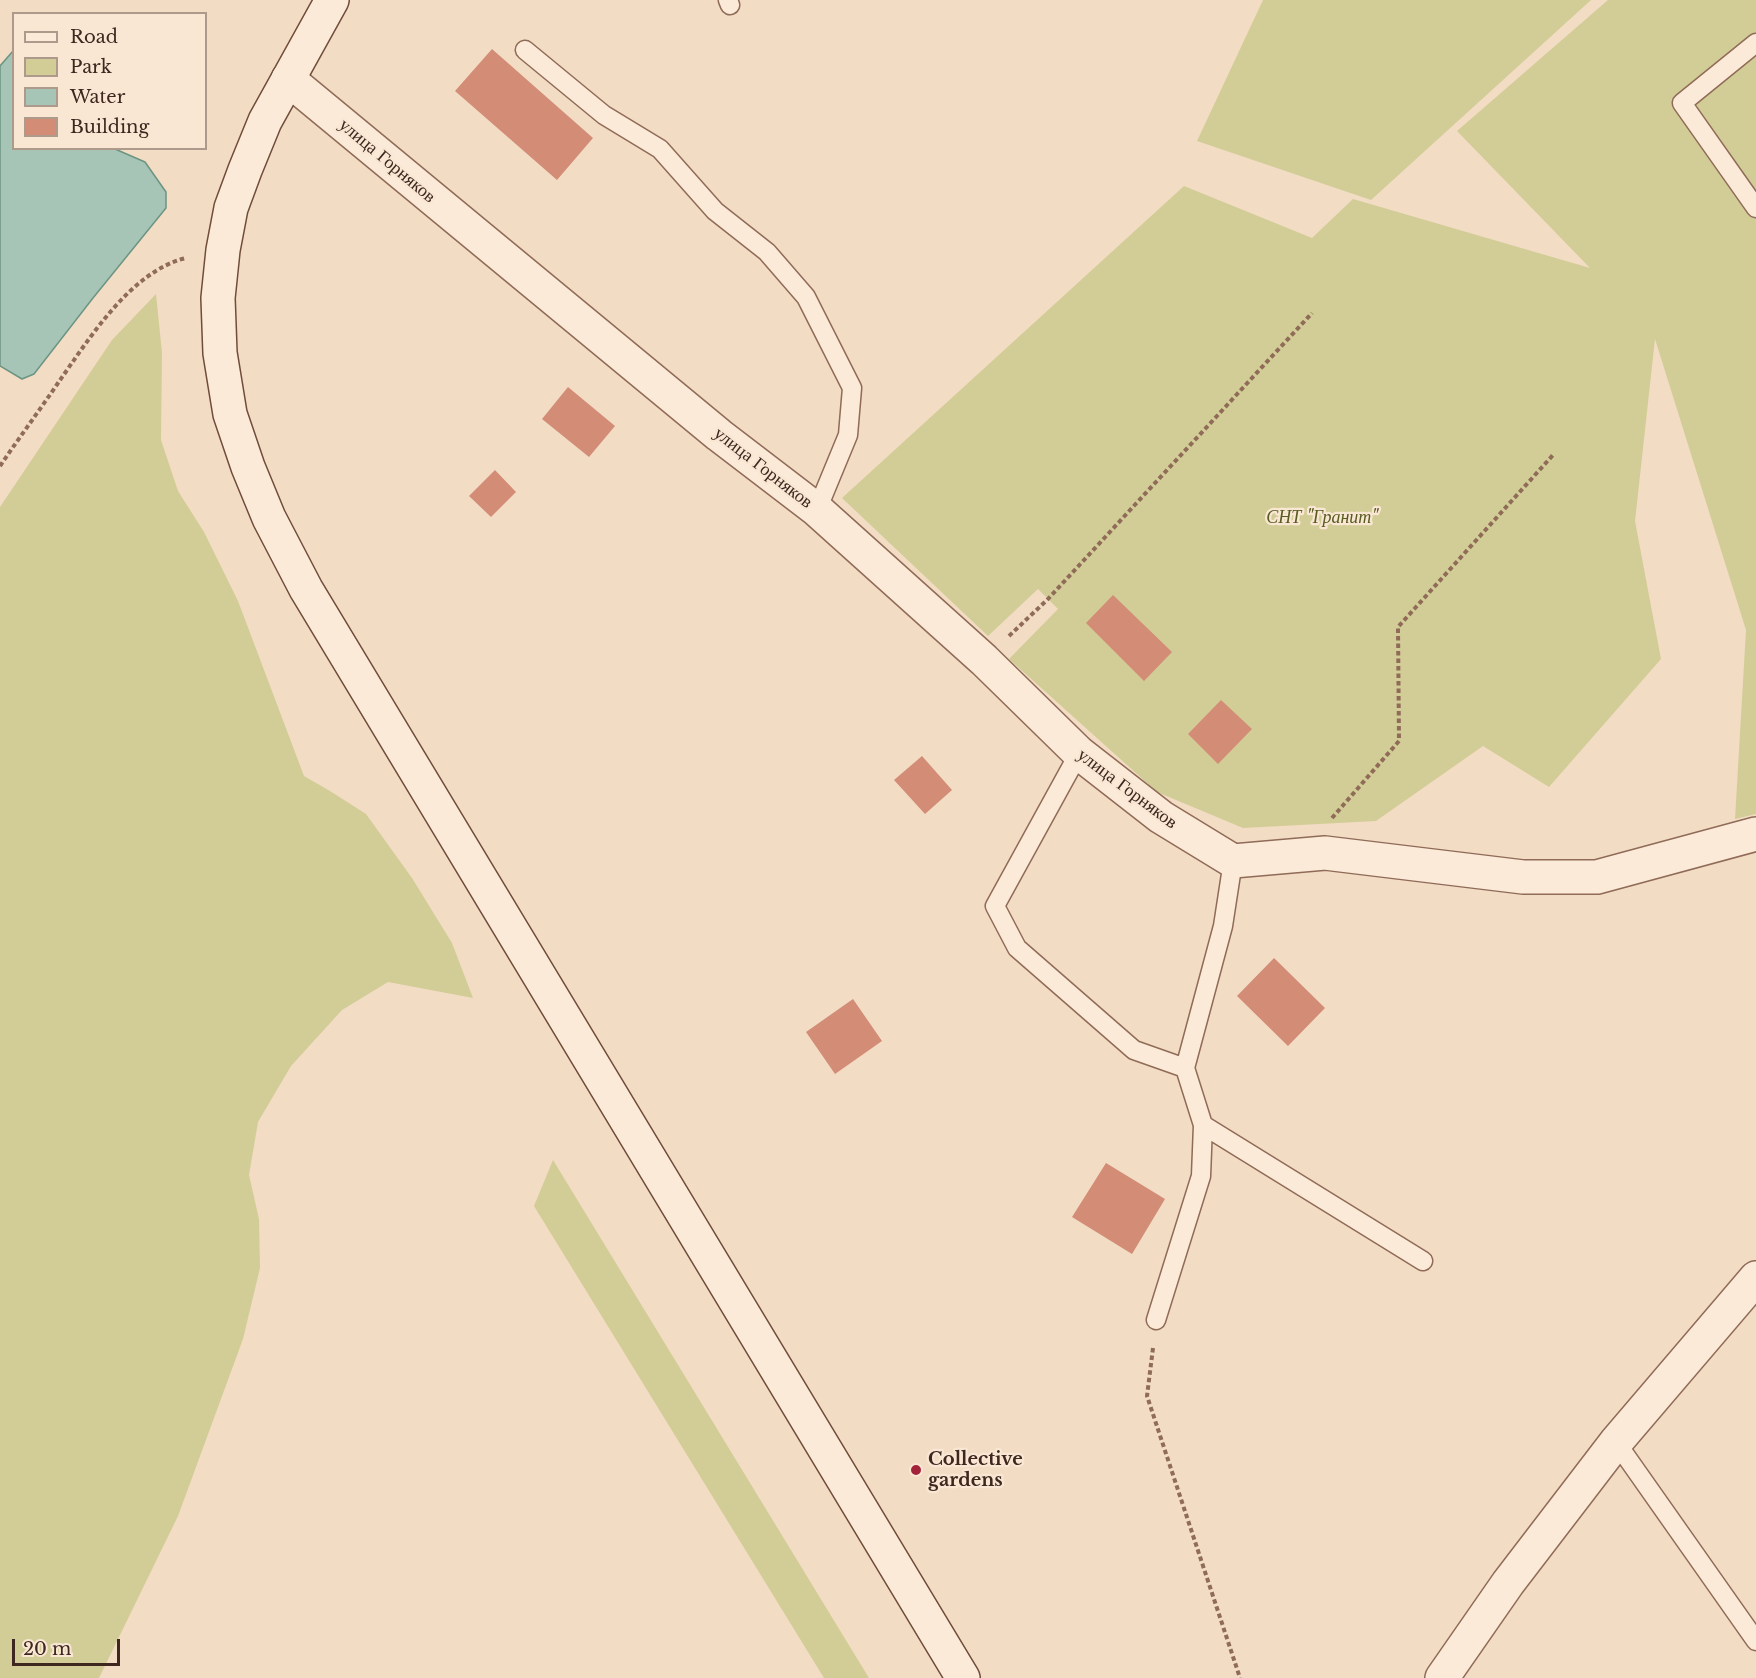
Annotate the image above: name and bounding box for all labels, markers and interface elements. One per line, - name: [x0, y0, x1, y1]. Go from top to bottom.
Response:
- legend: [12, 12, 207, 150]
- text: Road: [70, 26, 118, 48]
- text: Park: [70, 56, 112, 78]
- text: Water: [70, 86, 125, 108]
- street label: улица Горняков: [334, 114, 440, 208]
- text: Building: [70, 116, 149, 138]
- street label: улица Горняков: [709, 423, 817, 513]
- park label: СНТ "Гранит": [1266, 507, 1378, 529]
- street label: улица Горняков: [1073, 744, 1181, 834]
- place label: Collective gardens: [928, 1449, 1023, 1492]
- marker: Collective gardens: [909, 1463, 923, 1477]
- scale bar: [15, 1627, 123, 1665]
- text: 20 m: [23, 1638, 71, 1660]

